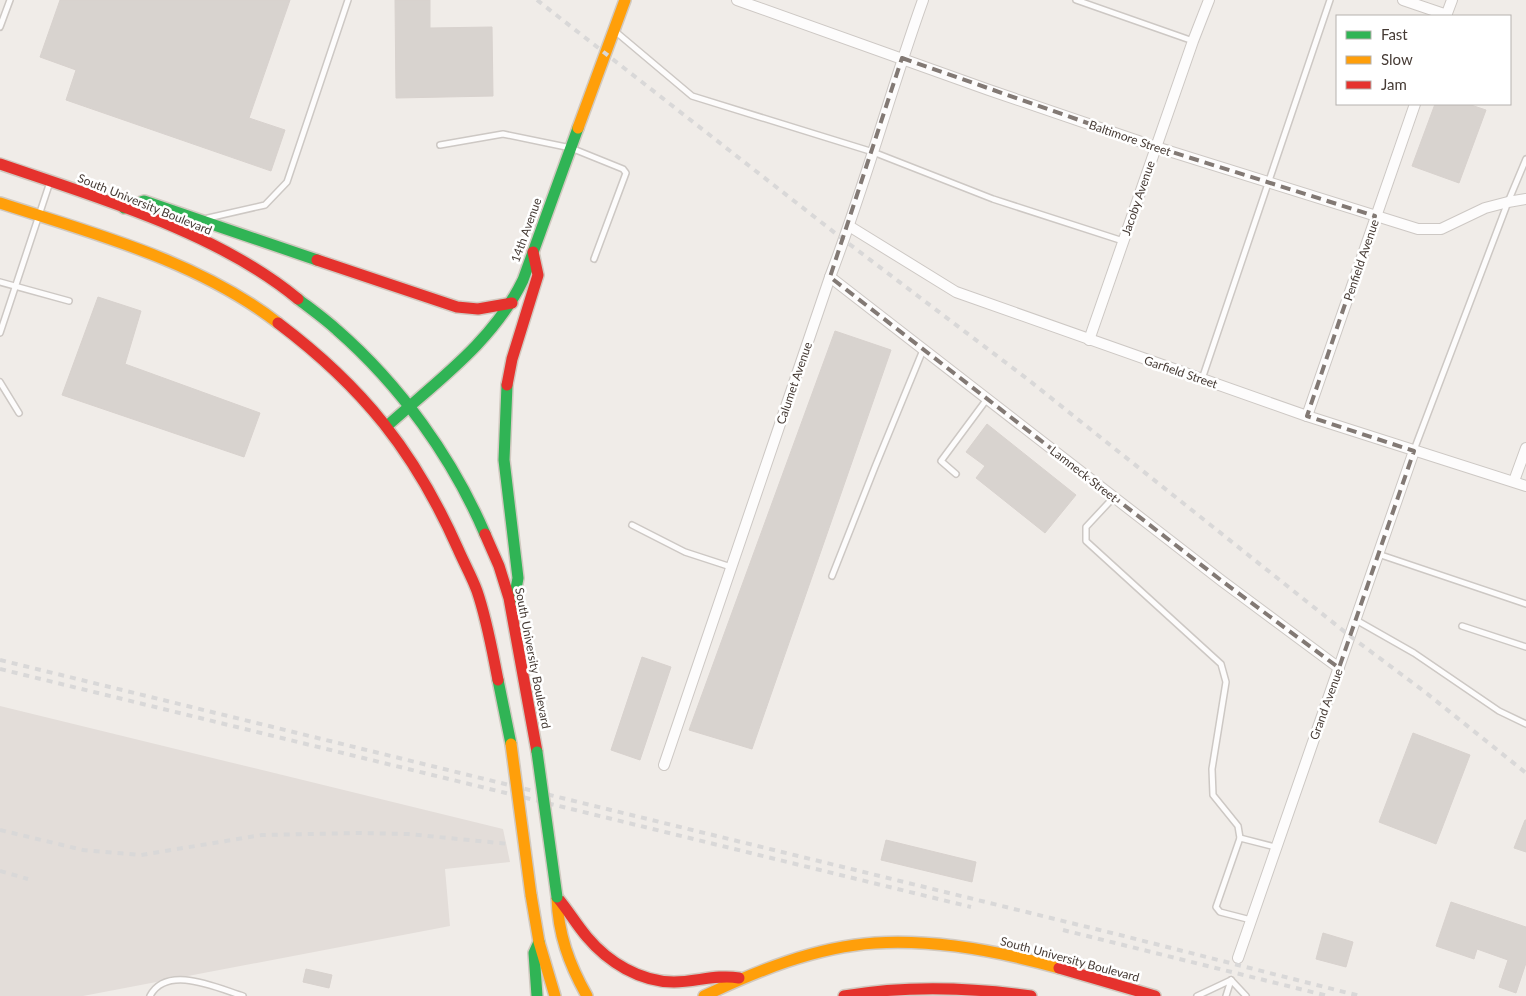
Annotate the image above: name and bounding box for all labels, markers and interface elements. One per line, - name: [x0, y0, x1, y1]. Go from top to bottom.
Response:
- legend: [1336, 15, 1511, 105]
- text: Fast: [1381, 25, 1408, 43]
- text: Slow: [1381, 50, 1413, 68]
- text: Jam: [1381, 75, 1407, 93]
- street label: Baltimore Street: [1087, 117, 1174, 159]
- street label: Jacoby Avenue: [1118, 159, 1158, 237]
- street label: South University Boulevard: [76, 170, 214, 238]
- street label: 14th Avenue: [507, 196, 545, 264]
- street label: Penfield Avenue: [1340, 217, 1382, 303]
- street label: Calumet Avenue: [773, 340, 815, 426]
- street label: Garfield Street: [1142, 352, 1220, 392]
- street label: Lamneck Street: [1047, 443, 1121, 505]
- street label: South University Boulevard: [512, 586, 554, 730]
- street label: Grand Avenue: [1306, 666, 1346, 742]
- street label: South University Boulevard: [999, 933, 1141, 985]

